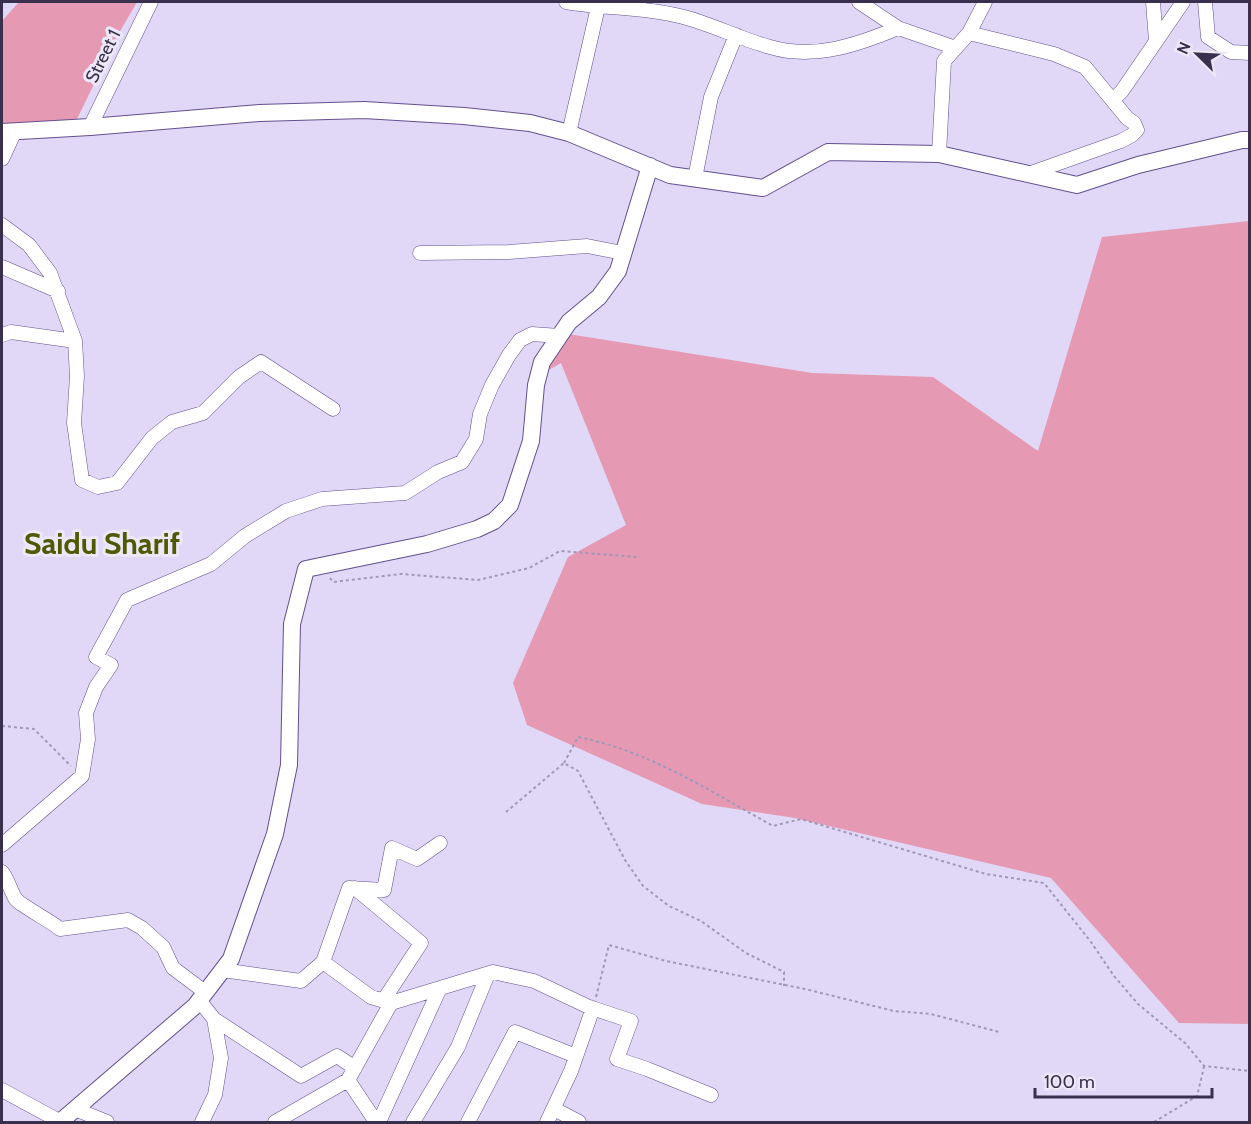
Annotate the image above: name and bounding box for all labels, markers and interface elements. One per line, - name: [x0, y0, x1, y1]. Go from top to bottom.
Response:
- north arrow: [1167, 24, 1227, 84]
- street label: Street 1: [81, 26, 125, 86]
- text: N: [1173, 39, 1195, 57]
- district label: Saidu Sharif: [24, 525, 180, 562]
- scale bar: [1035, 1061, 1212, 1099]
- text: 100 m: [1044, 1071, 1095, 1093]

